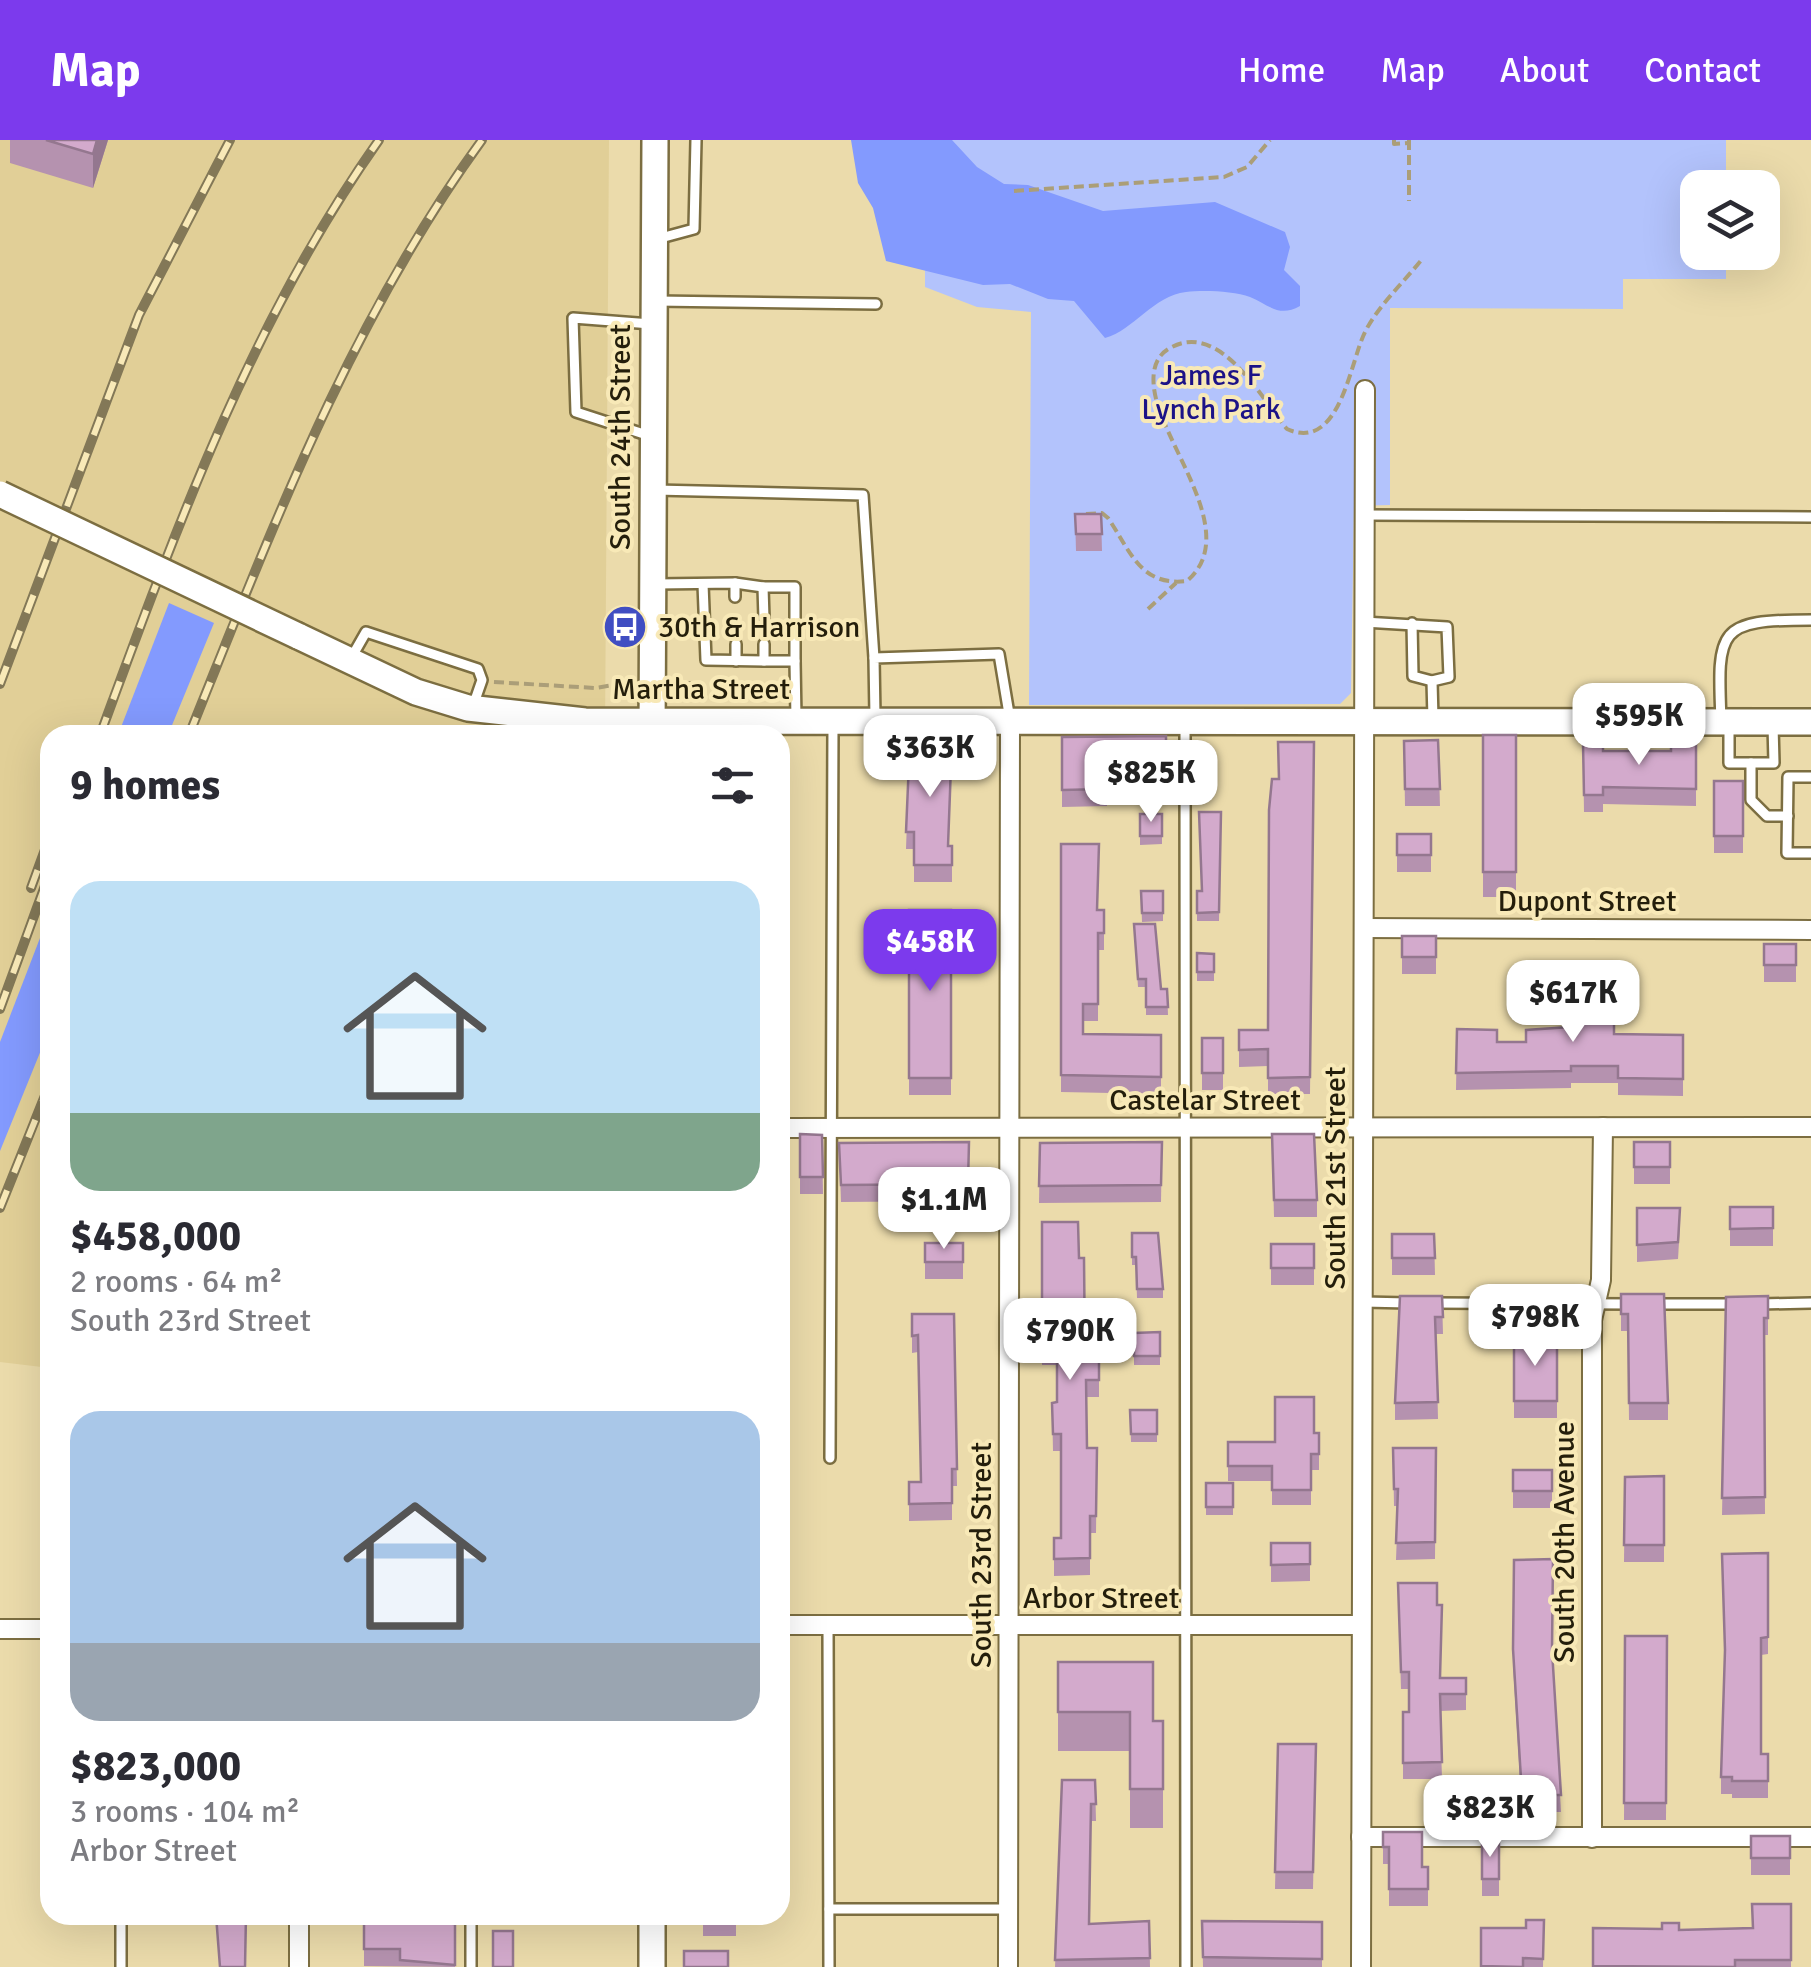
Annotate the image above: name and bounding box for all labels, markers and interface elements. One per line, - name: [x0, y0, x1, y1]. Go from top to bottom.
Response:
- text: Map: [50, 41, 140, 100]
- text: Home: [1238, 49, 1325, 92]
- text: Map: [1380, 49, 1445, 92]
- text: About: [1500, 49, 1589, 92]
- text: Contact: [1644, 49, 1761, 92]
- map controls: [1680, 170, 1780, 270]
- button: layers: [1680, 170, 1780, 270]
- street label: South 24th Street: [602, 324, 639, 550]
- park label: James F Lynch Park: [1141, 357, 1281, 428]
- bus stop icon: 30th & Harrison: [602, 604, 648, 650]
- place label: 30th & Harrison: [658, 609, 860, 646]
- street label: Martha Street: [612, 671, 790, 708]
- pin: $595K: [1569, 683, 1709, 768]
- text: $595K: [1595, 696, 1683, 735]
- pin: $363K: [860, 715, 1000, 800]
- text: $363K: [886, 728, 974, 767]
- pin: $825K: [1081, 740, 1221, 825]
- text: $825K: [1107, 753, 1195, 792]
- icon: filters: [705, 758, 760, 813]
- text: 9 homes: [70, 760, 220, 811]
- street label: Dupont Street: [1498, 883, 1676, 920]
- pin: $458K: [860, 909, 1000, 994]
- text: $458K: [886, 922, 974, 961]
- icon: home: [325, 946, 505, 1126]
- pin: $617K: [1503, 960, 1643, 1045]
- text: $617K: [1529, 973, 1617, 1012]
- street label: South 21st Street: [1317, 1067, 1354, 1289]
- street label: Castelar Street: [1109, 1082, 1301, 1119]
- pin: $1.1M: [874, 1167, 1014, 1252]
- text: $1.1M: [900, 1180, 988, 1219]
- text: $458,000: [70, 1211, 241, 1262]
- text: 2 rooms · 64 m²: [70, 1262, 283, 1301]
- pin: $798K: [1465, 1284, 1605, 1369]
- text: $798K: [1491, 1297, 1579, 1336]
- pin: $790K: [1000, 1298, 1140, 1383]
- text: South 23rd Street: [70, 1301, 311, 1340]
- text: $790K: [1026, 1311, 1114, 1350]
- street label: South 20th Avenue: [1546, 1421, 1583, 1663]
- street label: South 23rd Street: [963, 1442, 1000, 1668]
- icon: home: [325, 1476, 505, 1656]
- street label: Arbor Street: [1023, 1580, 1179, 1617]
- text: $823,000: [70, 1741, 241, 1792]
- pin: $823K: [1420, 1775, 1560, 1860]
- text: $823K: [1446, 1788, 1534, 1827]
- text: 3 rooms · 104 m²: [70, 1792, 300, 1831]
- text: Arbor Street: [70, 1831, 237, 1870]

